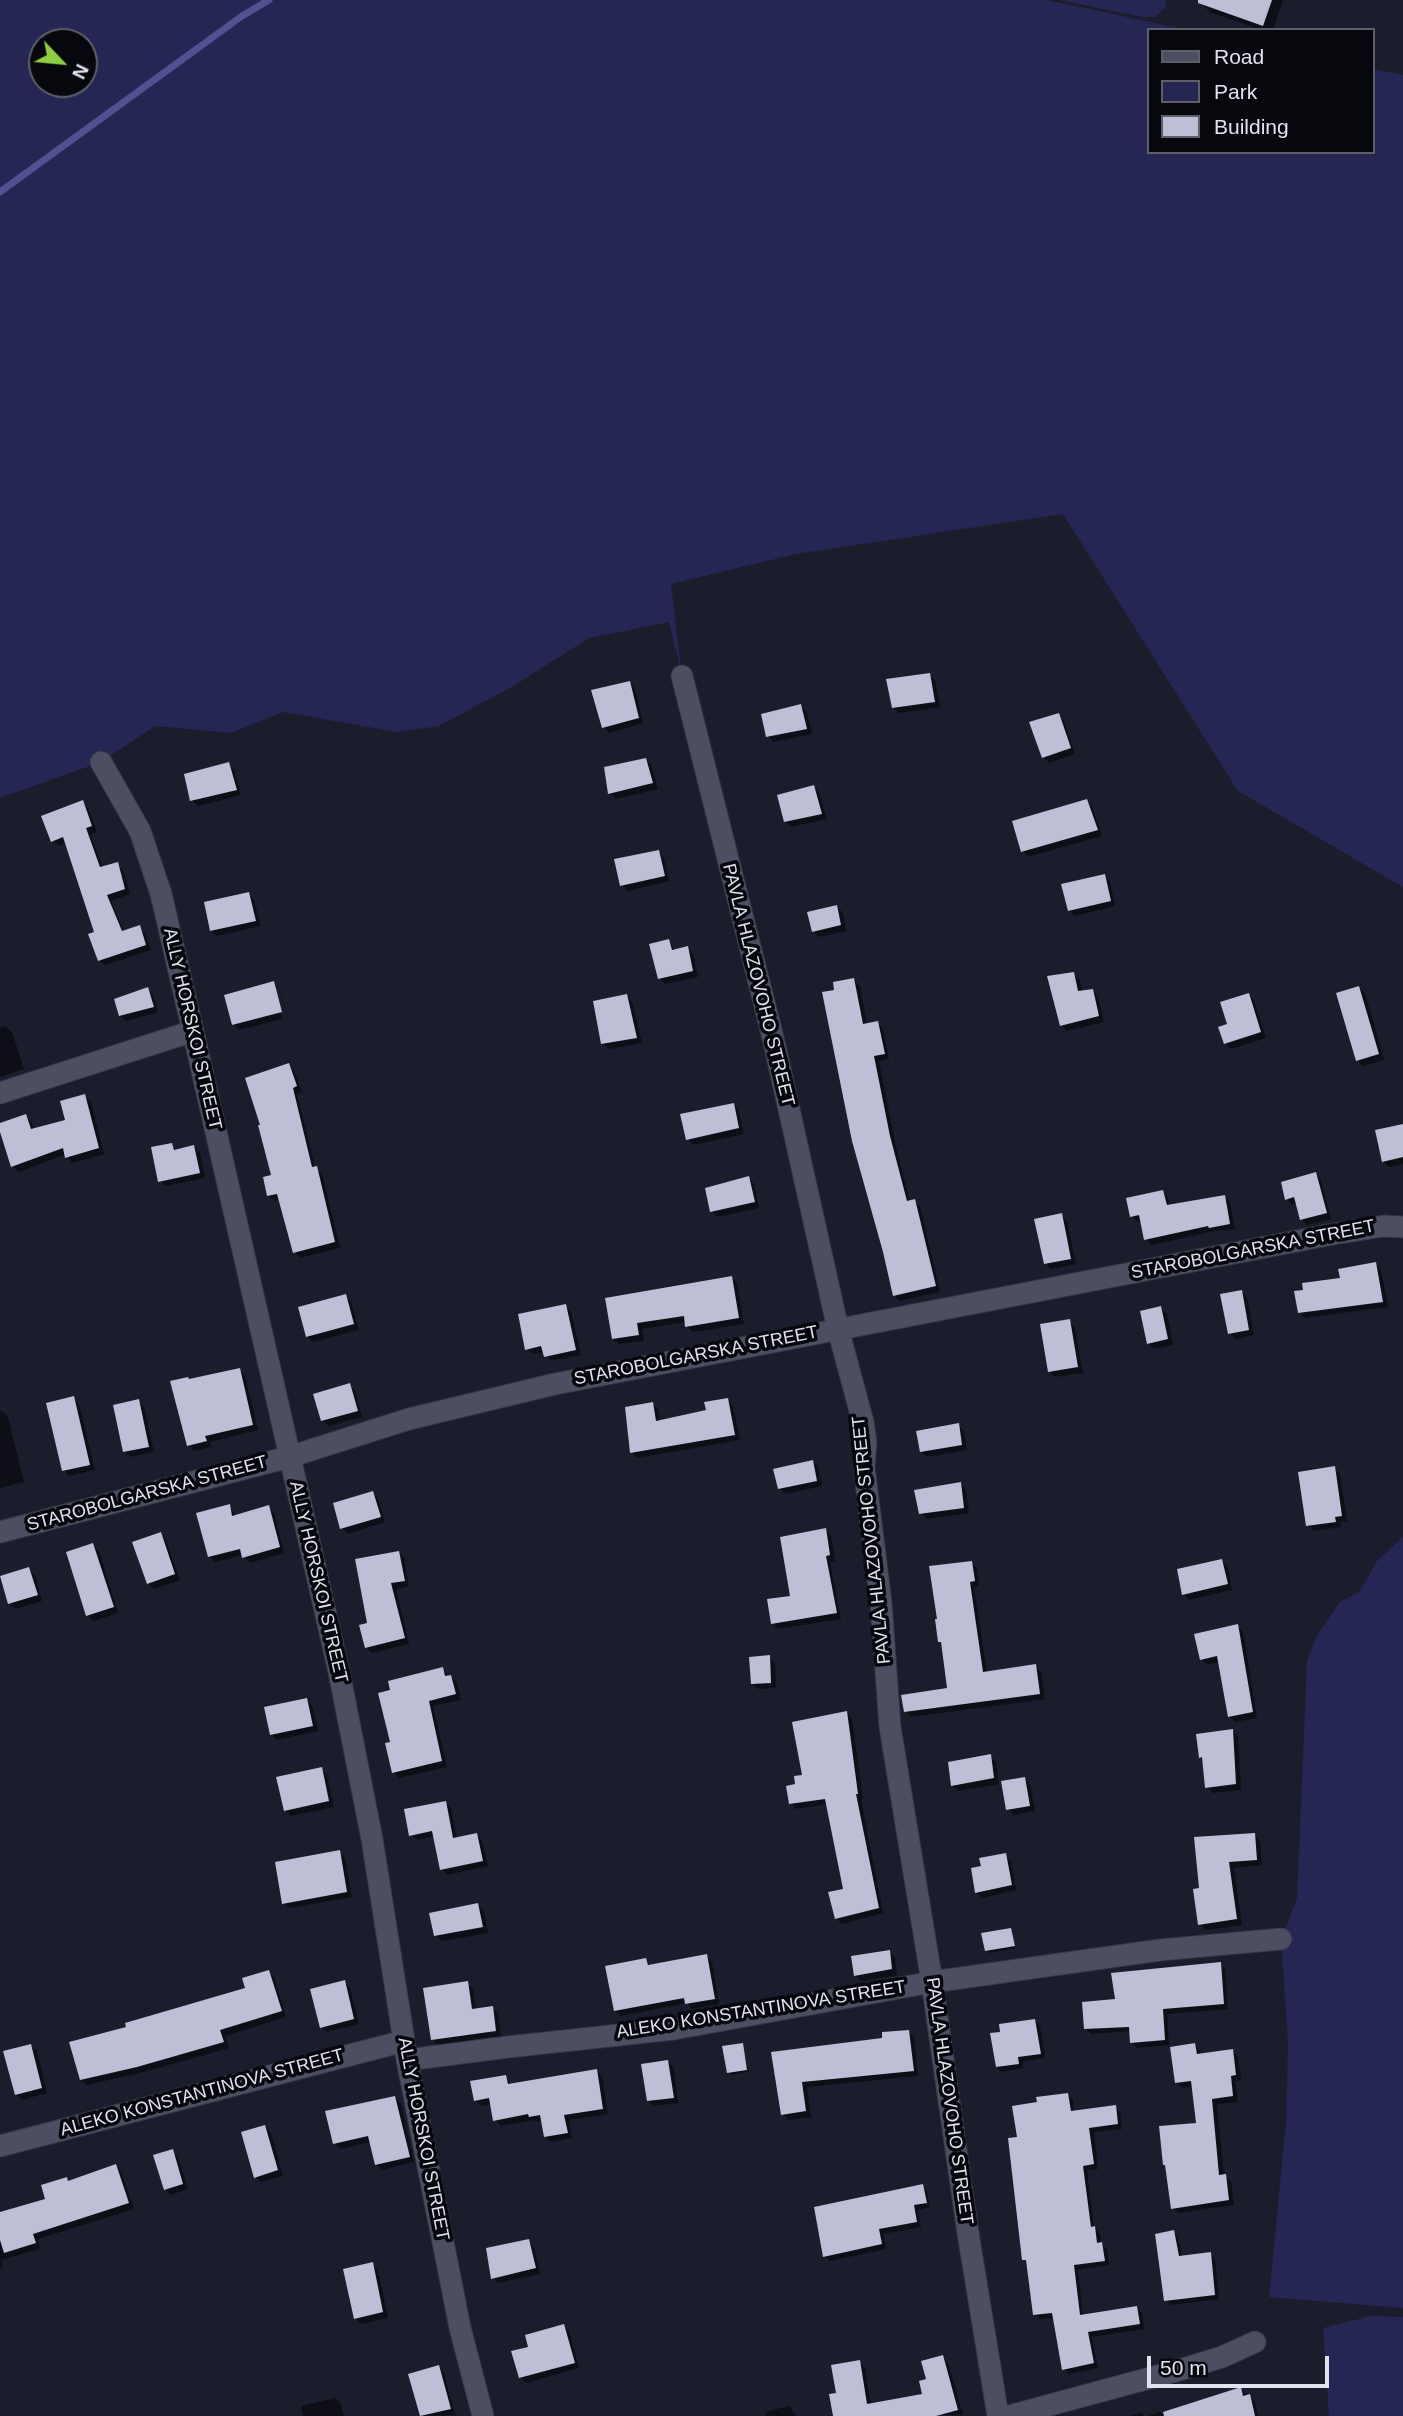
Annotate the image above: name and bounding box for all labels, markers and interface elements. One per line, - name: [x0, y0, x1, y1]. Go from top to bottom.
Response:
- north arrow: [28, 28, 98, 98]
- legend: [1148, 28, 1375, 154]
- text: Road: [1214, 45, 1264, 68]
- text: N: [68, 61, 93, 82]
- text: Park: [1214, 80, 1257, 103]
- text: Building: [1214, 115, 1289, 138]
- street label: PAVLA HLAZOVOHO STREET: [717, 861, 799, 1109]
- street label: ALLY HORSKOI STREET: [158, 926, 226, 1132]
- street label: STAROBOLGARSKA STREET: [1129, 1216, 1377, 1284]
- street label: STAROBOLGARSKA STREET: [572, 1322, 820, 1390]
- street label: PAVLA HLAZOVOHO STREET: [848, 1415, 896, 1665]
- street label: STAROBOLGARSKA STREET: [25, 1452, 269, 1536]
- street label: ALLY HORSKOI STREET: [284, 1479, 352, 1685]
- street label: ALEKO KONSTANTINOVA STREET: [615, 1976, 907, 2044]
- street label: PAVLA HLAZOVOHO STREET: [921, 1976, 977, 2226]
- street label: ALLY HORSKOI STREET: [393, 2035, 453, 2243]
- street label: ALEKO KONSTANTINOVA STREET: [58, 2045, 346, 2141]
- scale bar: [1151, 2342, 1333, 2386]
- text: 50 m: [1160, 2356, 1207, 2379]

